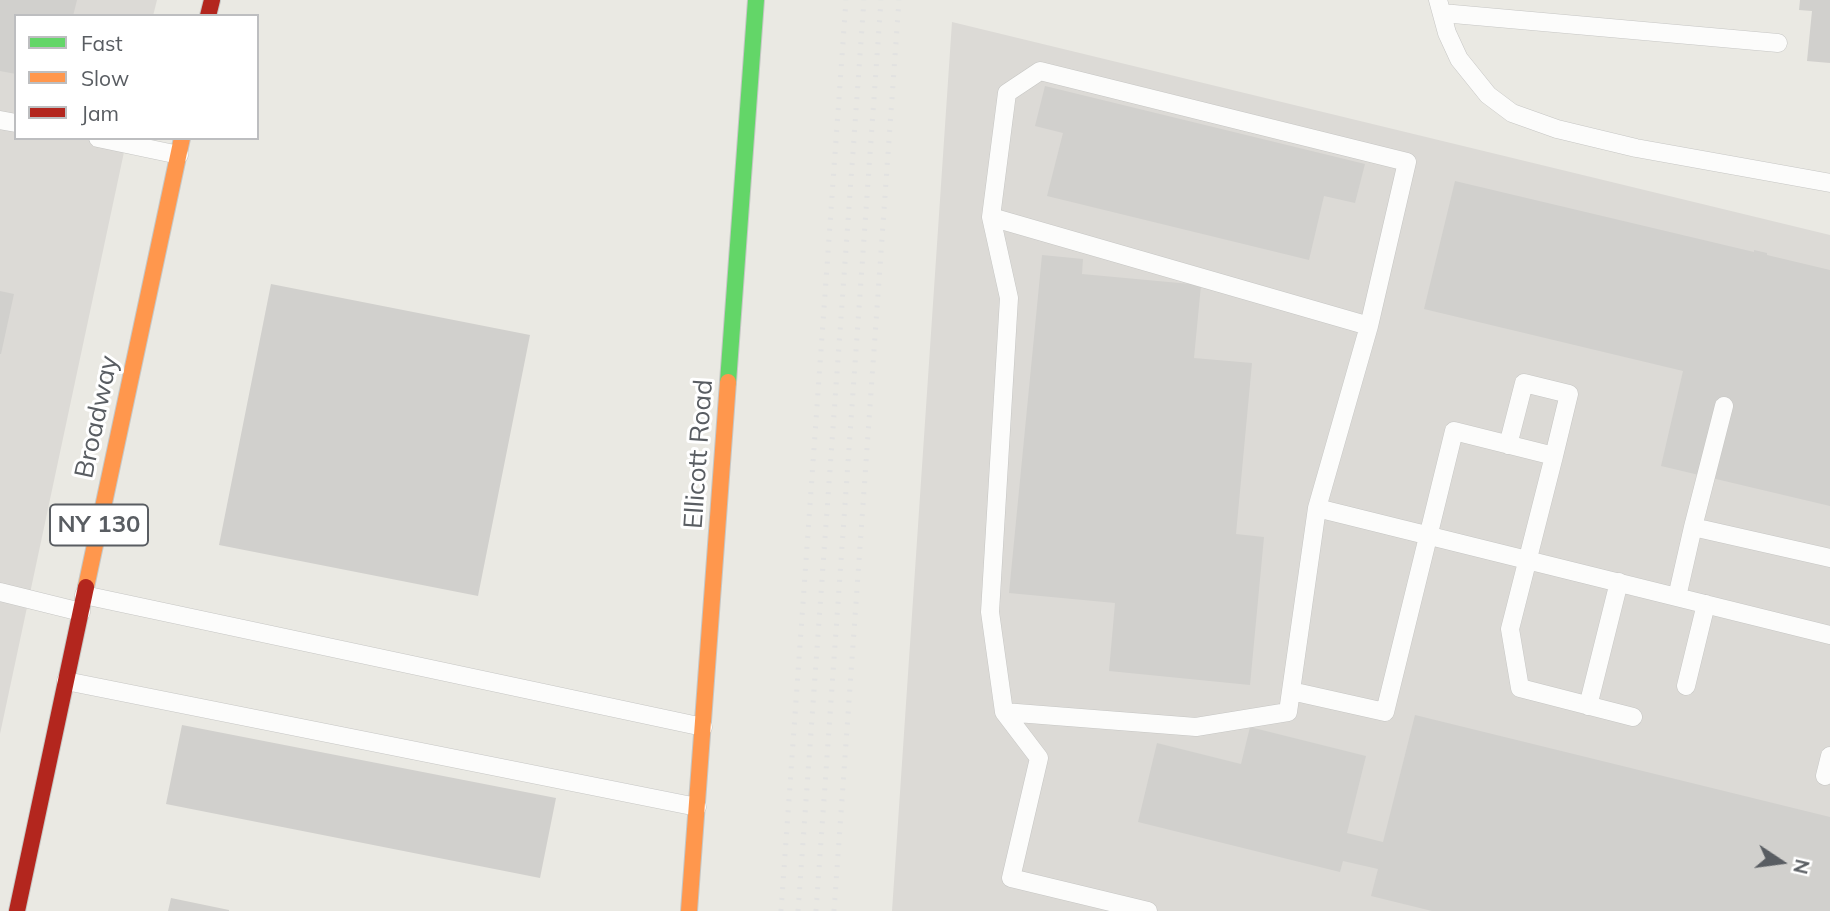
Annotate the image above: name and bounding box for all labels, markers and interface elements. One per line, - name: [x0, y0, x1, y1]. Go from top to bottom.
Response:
- legend: [14, 14, 259, 140]
- text: Fast: [81, 30, 123, 56]
- text: Slow: [81, 65, 129, 91]
- text: Jam: [81, 100, 119, 126]
- street label: Broadway: [69, 353, 125, 481]
- street label: Ellicott Road: [678, 378, 720, 530]
- road number: NY 130: [50, 504, 148, 546]
- north arrow: [1746, 827, 1816, 897]
- text: N: [1788, 857, 1815, 876]

